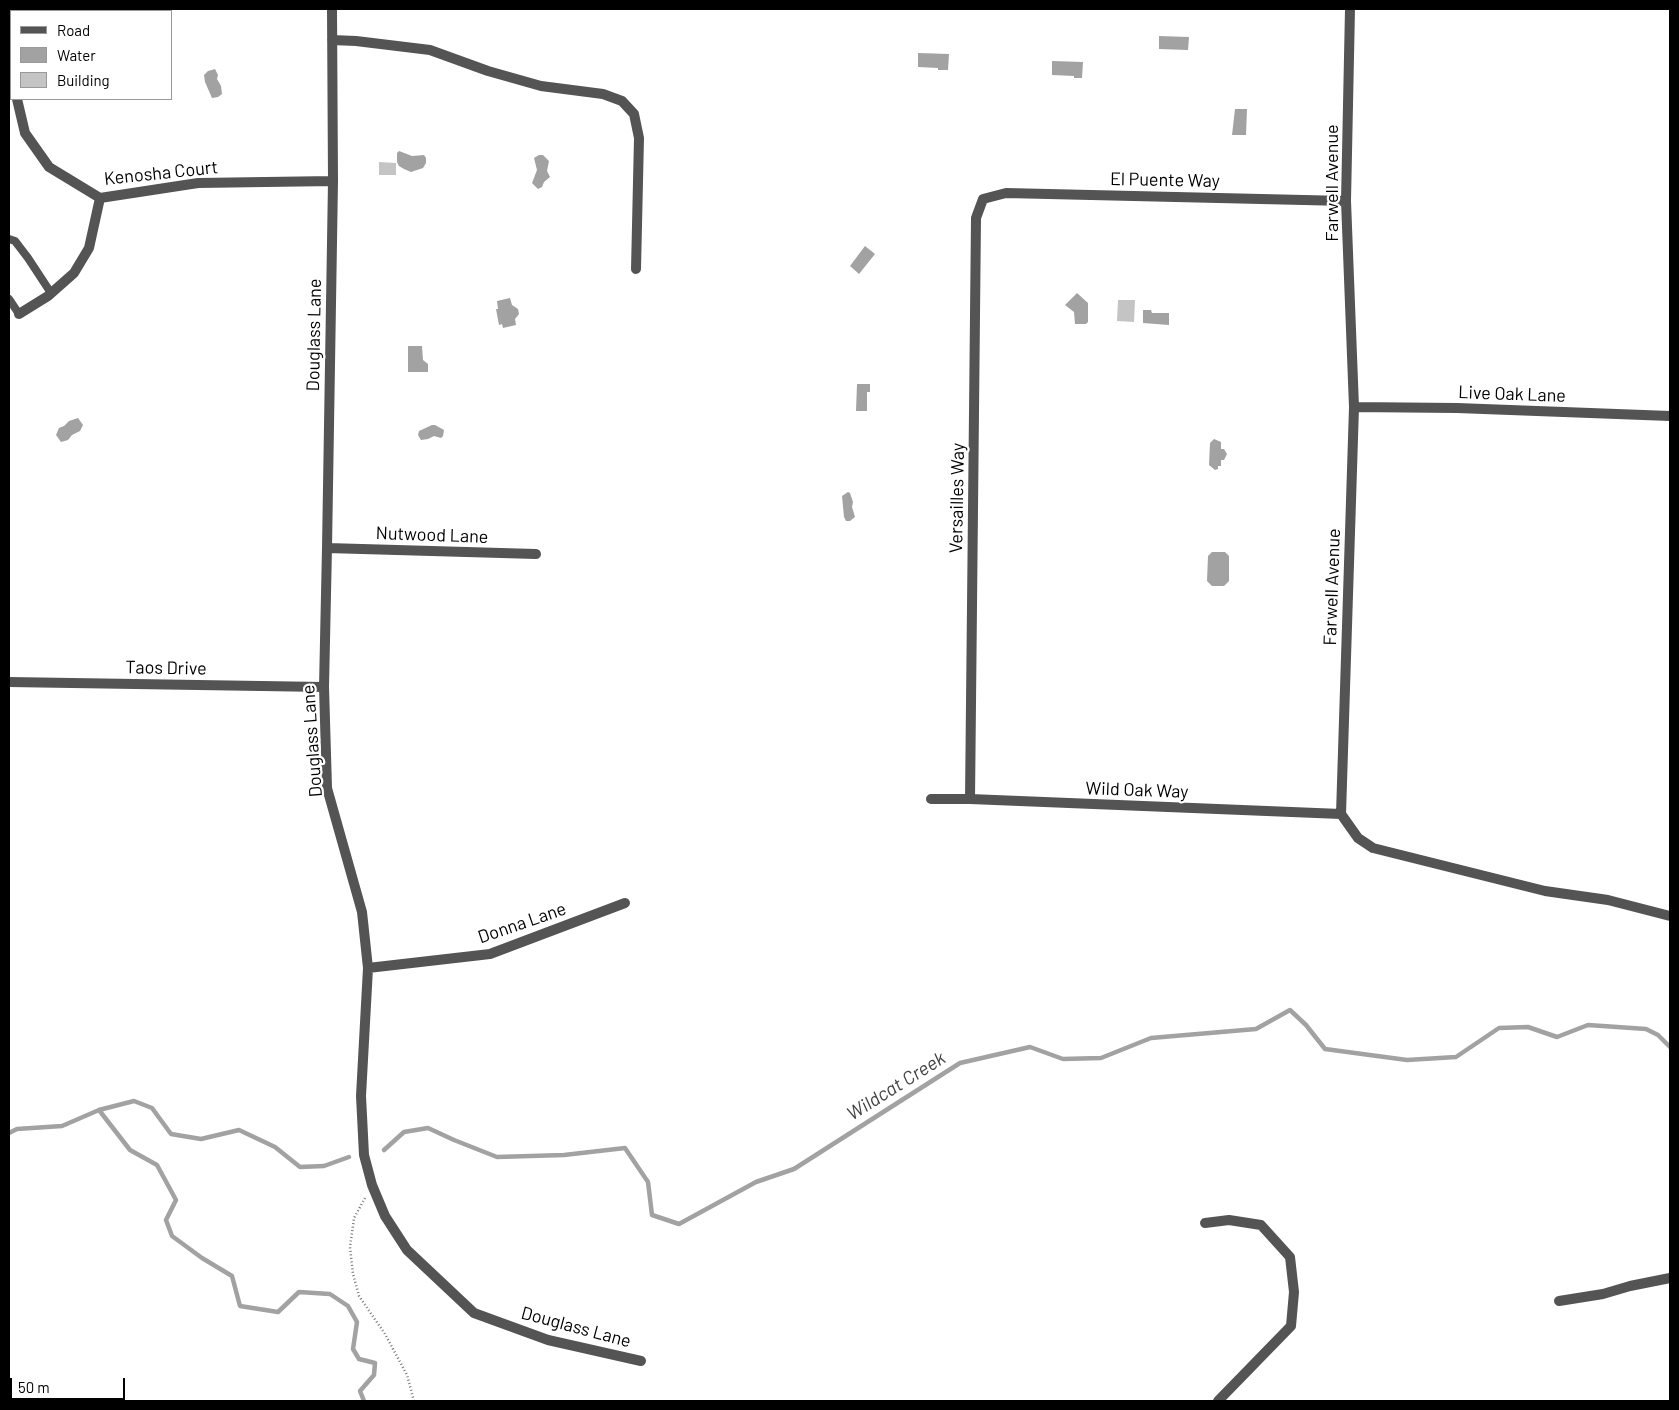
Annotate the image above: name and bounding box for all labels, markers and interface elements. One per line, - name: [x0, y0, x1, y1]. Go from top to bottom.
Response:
- legend: [10, 10, 172, 100]
- text: Road: [57, 21, 90, 39]
- text: Water: [57, 46, 96, 64]
- text: Building: [57, 71, 110, 89]
- street label: Farwell Avenue: [1321, 124, 1343, 242]
- street label: Kenosha Court: [103, 156, 219, 190]
- street label: El Puente Way: [1110, 168, 1220, 192]
- street label: Douglass Lane: [302, 278, 326, 392]
- street label: Live Oak Lane: [1458, 381, 1566, 407]
- street label: Versailles Way: [945, 443, 969, 553]
- street label: Nutwood Lane: [375, 522, 489, 548]
- street label: Farwell Avenue: [1319, 528, 1345, 646]
- street label: Taos Drive: [125, 656, 207, 680]
- street label: Douglass Lane: [297, 684, 327, 798]
- street label: Wild Oak Way: [1085, 777, 1189, 803]
- street label: Donna Lane: [475, 898, 569, 948]
- water label: Wildcat Creek: [843, 1047, 949, 1125]
- street label: Douglass Lane: [519, 1302, 633, 1352]
- scale bar: [12, 1368, 128, 1400]
- text: 50 m: [18, 1378, 50, 1396]

